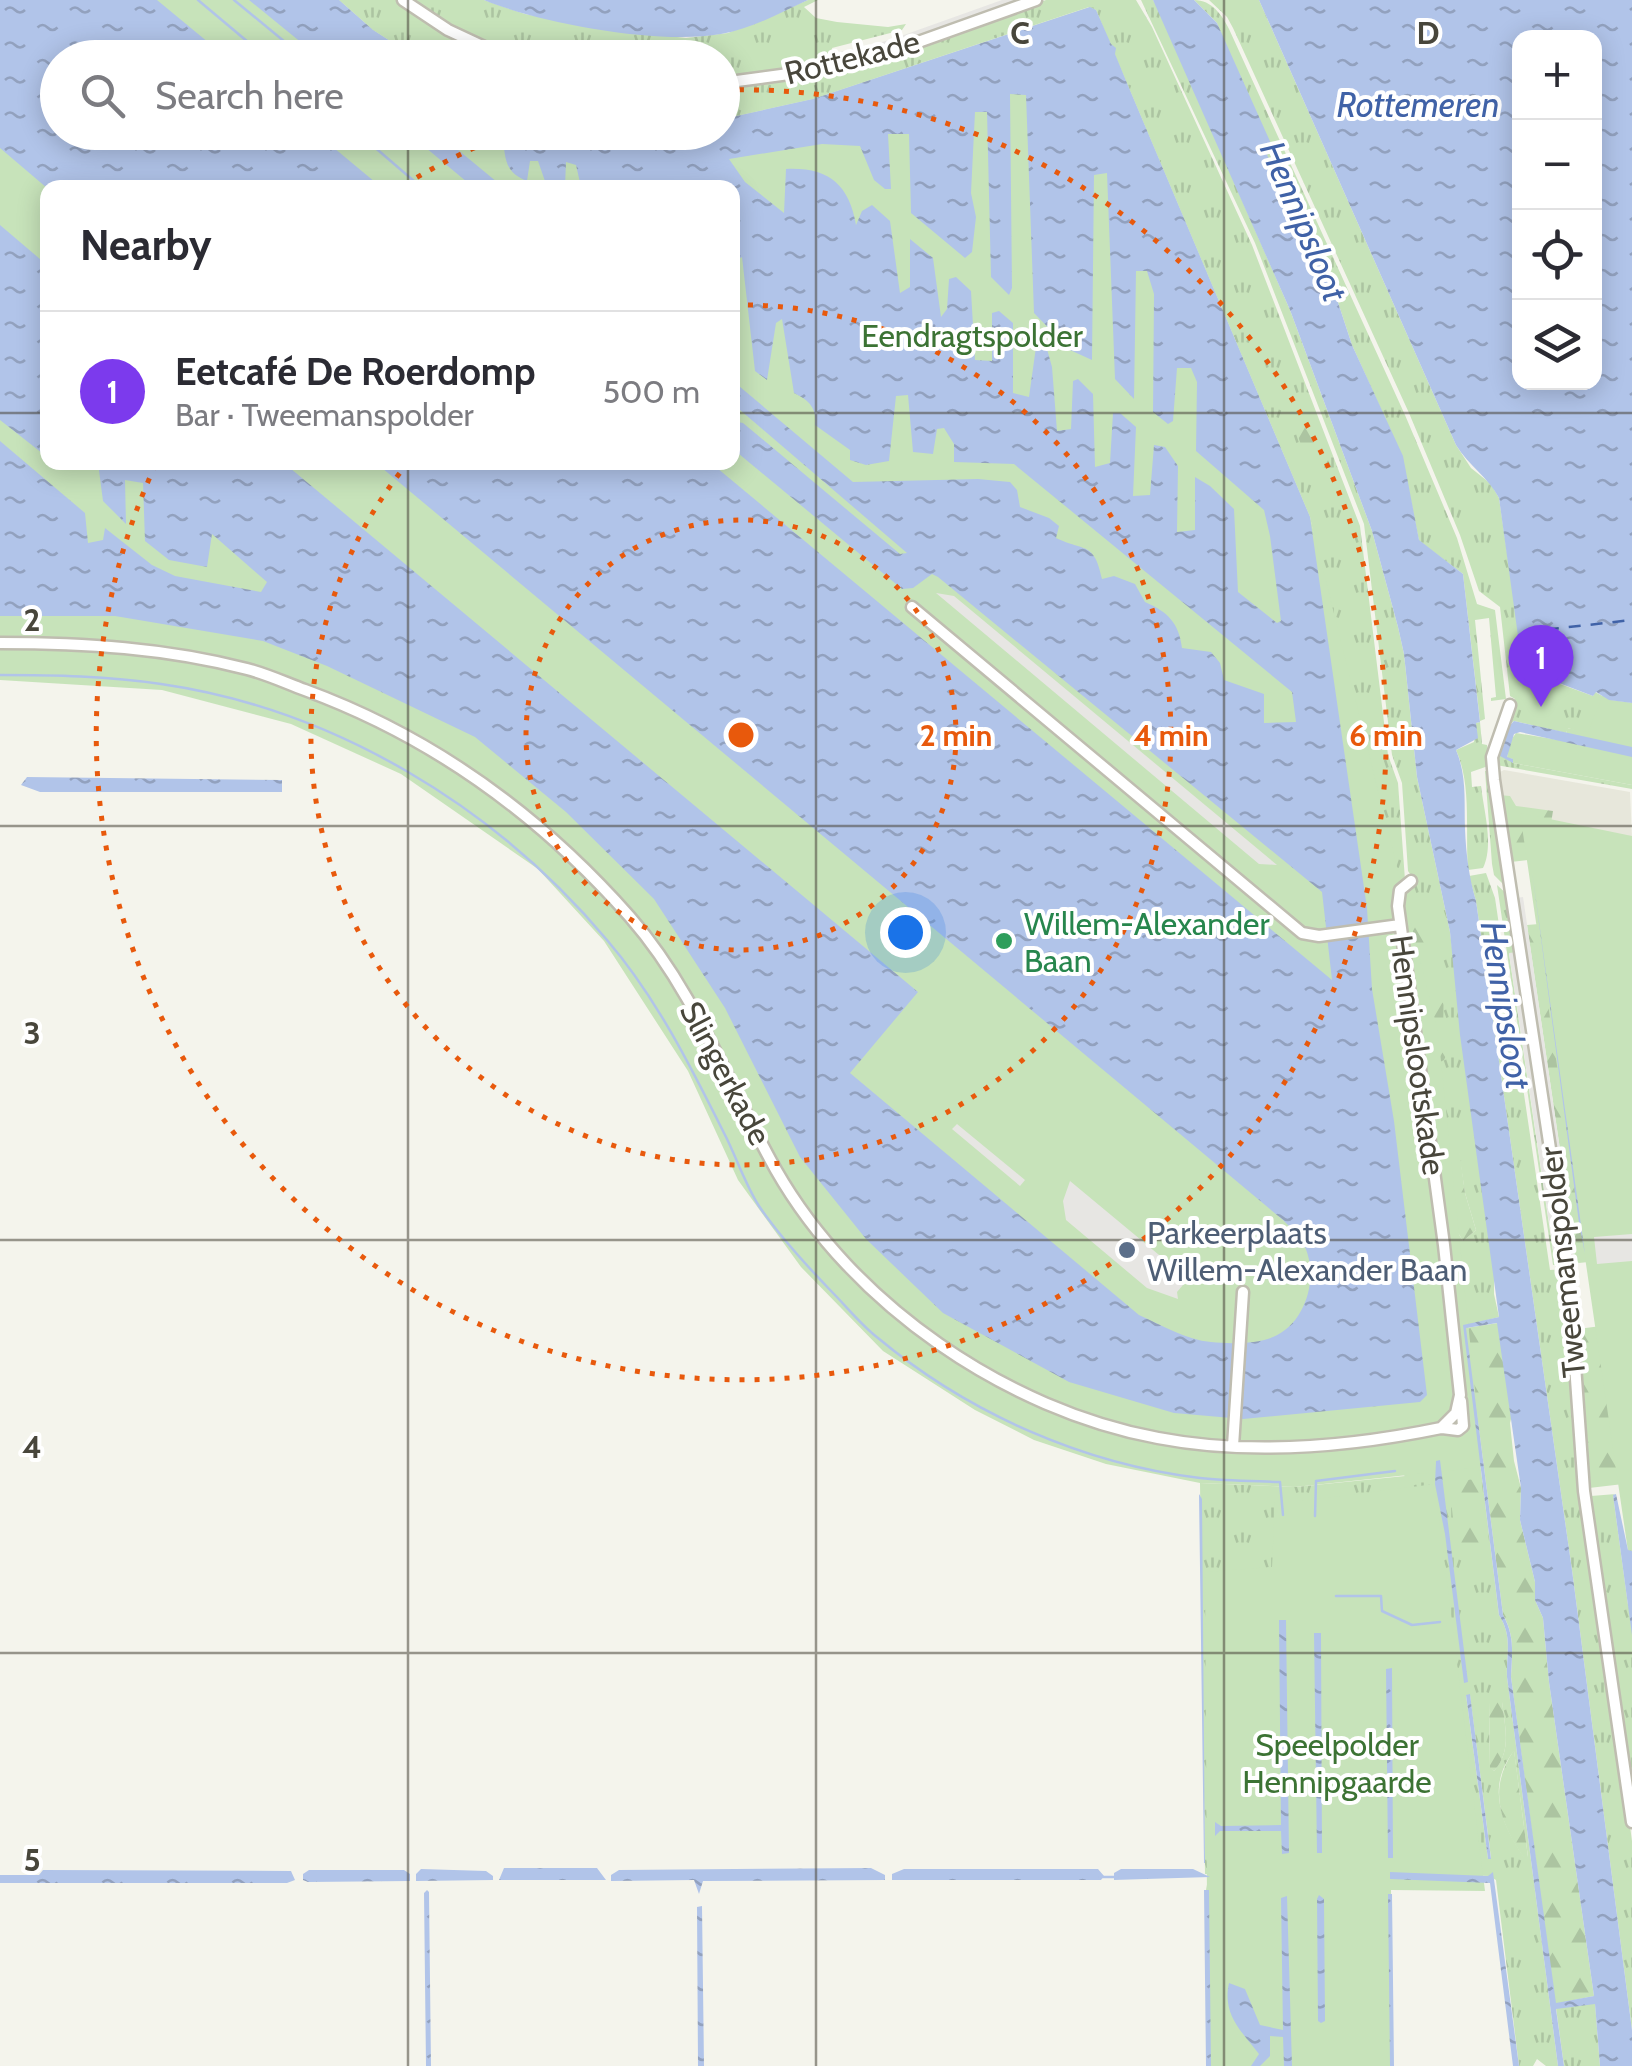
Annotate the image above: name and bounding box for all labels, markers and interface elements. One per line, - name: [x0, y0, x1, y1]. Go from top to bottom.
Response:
- text: C: [1010, 13, 1030, 52]
- text: D: [1416, 13, 1440, 52]
- street label: Rottekade: [781, 21, 923, 93]
- map controls: [1512, 30, 1602, 390]
- button: +: [1512, 30, 1602, 120]
- search box: [40, 40, 740, 150]
- icon: search: [75, 68, 130, 123]
- text: Search here: [155, 72, 344, 119]
- water label: Rottemeren: [1337, 83, 1499, 126]
- button: −: [1512, 120, 1602, 210]
- water label: Hennipsloot: [1251, 135, 1357, 309]
- button: locate: [1512, 210, 1602, 300]
- text: Nearby: [80, 219, 212, 271]
- button: layers: [1512, 300, 1602, 390]
- park label: Eendragtspolder: [861, 316, 1084, 355]
- text: Eetcafé De Roerdomp: [175, 348, 536, 395]
- text: 1: [107, 372, 118, 411]
- text: 500 m: [603, 372, 700, 411]
- text: Bar · Tweemanspolder: [175, 395, 474, 434]
- text: 2: [24, 600, 40, 639]
- pin: 1: [1508, 624, 1574, 707]
- centre of rings: [723, 717, 759, 753]
- text: 2 min: [920, 717, 992, 754]
- text: 4 min: [1133, 717, 1209, 754]
- text: 6 min: [1349, 717, 1423, 754]
- place label: Willem-Alexander Baan: [1024, 904, 1270, 980]
- your location: [880, 907, 931, 958]
- water label: Hennipsloot: [1472, 918, 1541, 1093]
- marker: Willem-Alexander Baan: [993, 930, 1015, 952]
- street label: Hennipslootskade: [1382, 932, 1454, 1178]
- street label: Slingerkade: [672, 995, 780, 1151]
- text: 3: [23, 1013, 41, 1052]
- street label: Tweemanspolder: [1530, 1144, 1594, 1379]
- place label: Parkeerplaats Willem-Alexander Baan: [1147, 1213, 1467, 1289]
- marker: Parkeerplaats Willem-Alexander Baan: [1116, 1239, 1138, 1261]
- text: 4: [22, 1427, 42, 1466]
- park label: Speelpolder Hennipgaarde: [1242, 1725, 1432, 1801]
- text: 5: [23, 1840, 41, 1879]

